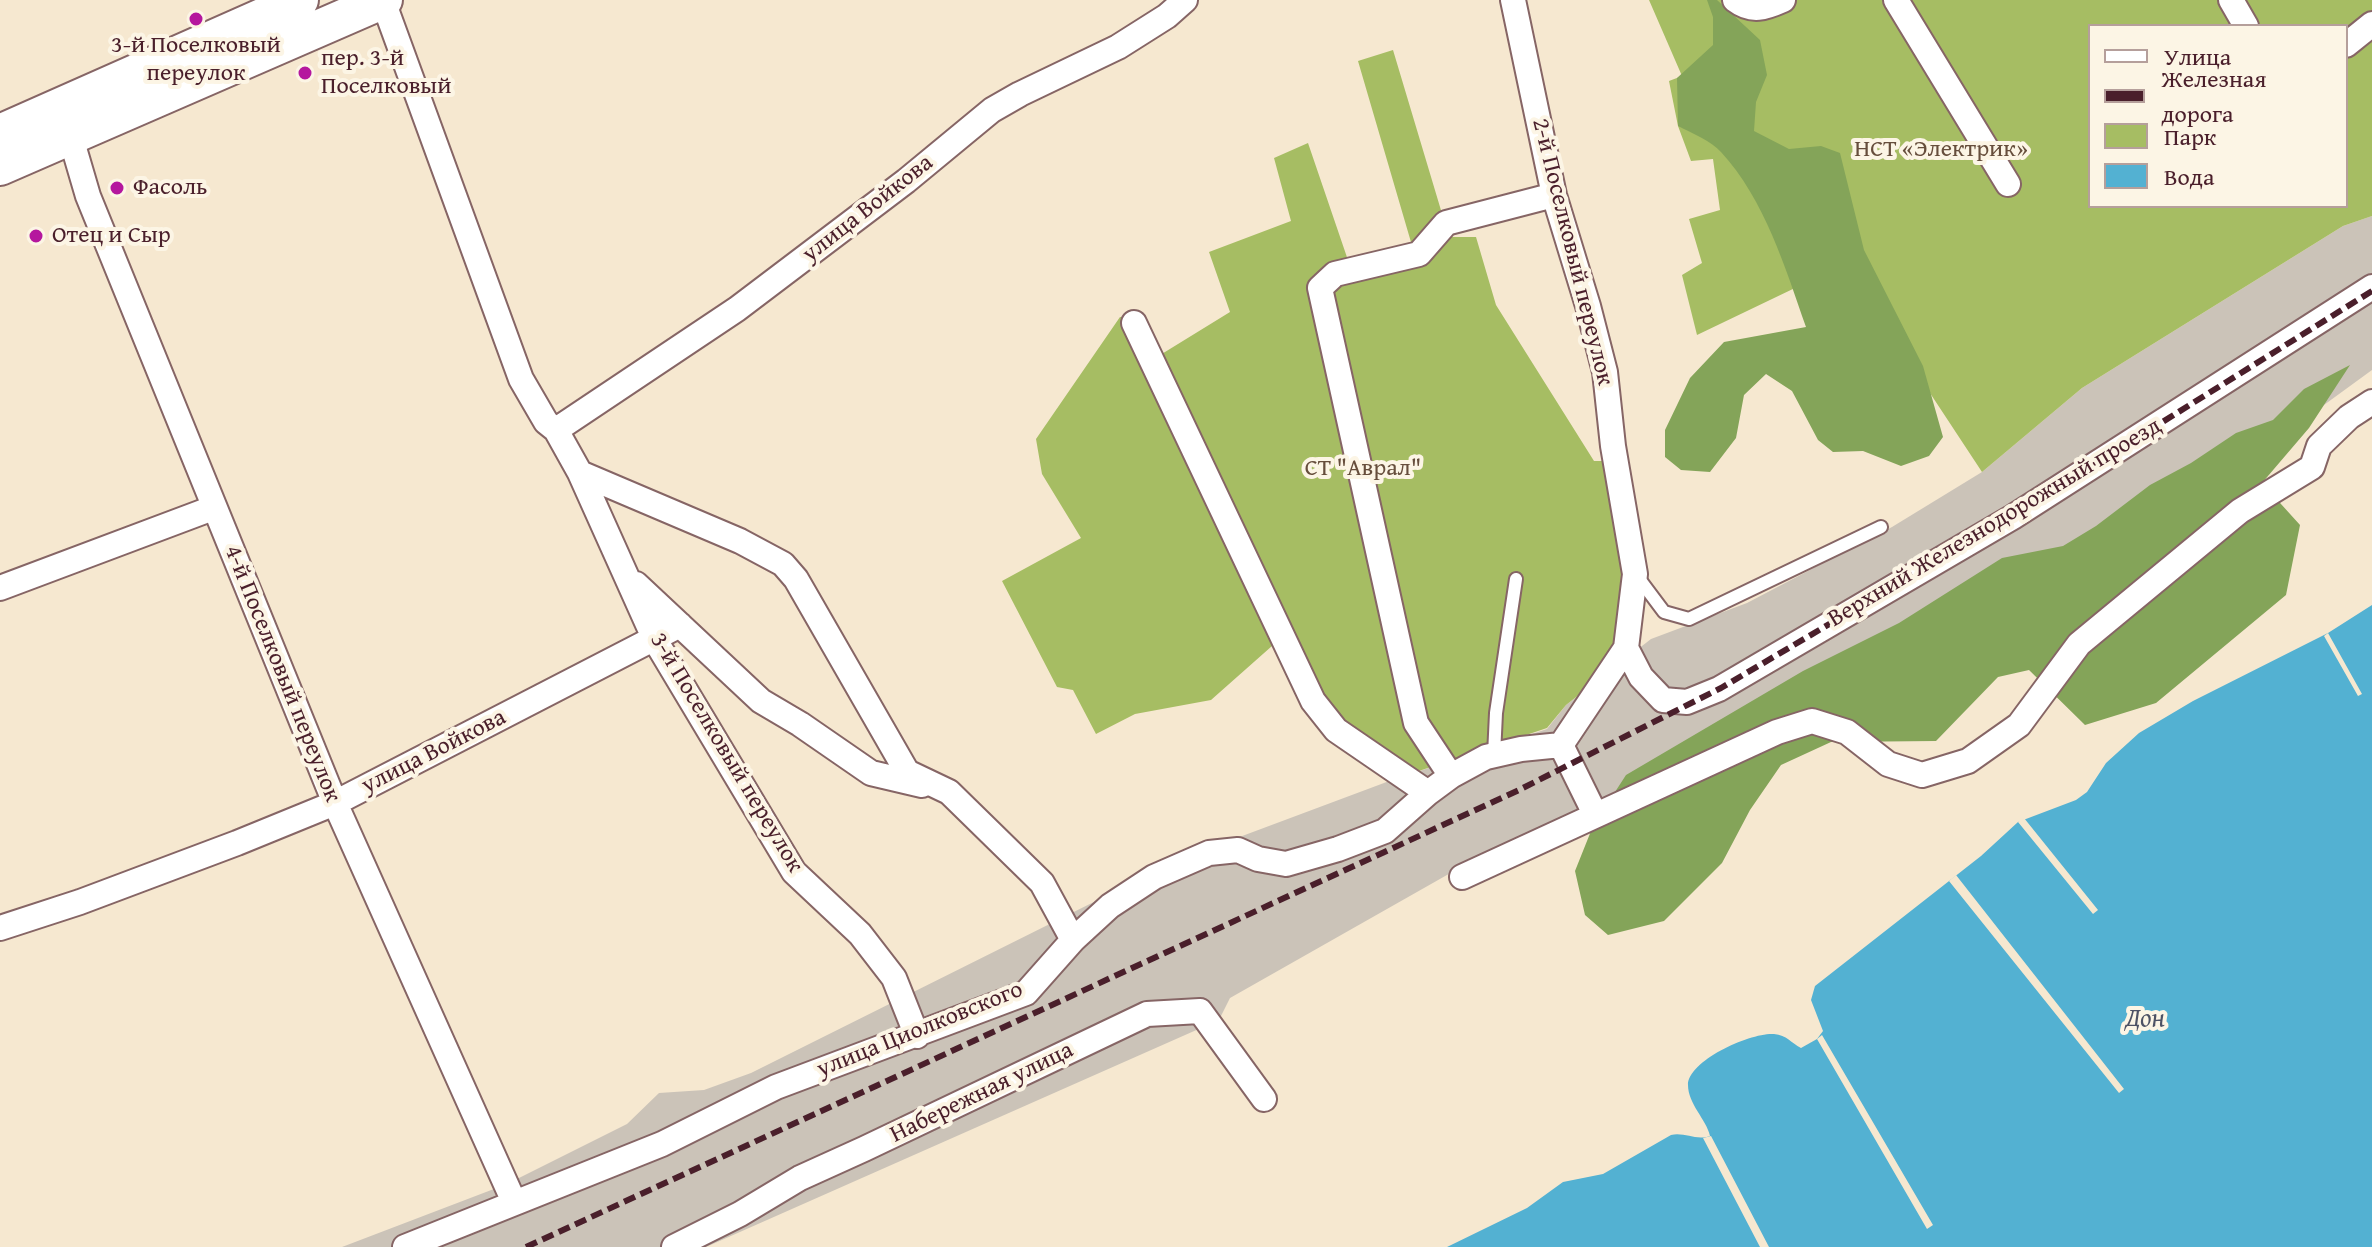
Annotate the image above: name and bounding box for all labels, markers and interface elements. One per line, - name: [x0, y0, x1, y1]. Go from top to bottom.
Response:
- marker: 3-й Поселковый переулок: [187, 10, 205, 28]
- legend: [2088, 24, 2348, 208]
- place label: 3-й Поселковый переулок: [111, 32, 281, 88]
- text: Улица: [2164, 39, 2231, 74]
- place label: пер. 3-й Поселковый: [321, 45, 451, 101]
- text: Железная дорога: [2161, 61, 2266, 131]
- marker: пер. 3-й Поселковый: [296, 64, 314, 82]
- street label: 2-й Поселковый переулок: [1525, 115, 1619, 389]
- text: Парк: [2164, 119, 2216, 154]
- park label: НСТ «Электрик»: [1854, 136, 2028, 164]
- street label: улица Войкова: [797, 149, 939, 269]
- text: Вода: [2164, 159, 2214, 194]
- place label: Фасоль: [133, 174, 207, 202]
- marker: Фасоль: [108, 179, 126, 197]
- place label: Отец и Сыр: [52, 222, 171, 250]
- marker: Отец и Сыр: [27, 227, 45, 245]
- street label: Верхний Железнодорожный проезд: [1823, 412, 2167, 634]
- park label: СТ "Аврал": [1305, 455, 1421, 483]
- street label: 4-й Поселковый переулок: [217, 541, 347, 807]
- street label: 3-й Поселковый переулок: [643, 628, 809, 878]
- street label: улица Войкова: [357, 703, 511, 801]
- street label: улица Циолковского: [813, 976, 1027, 1084]
- water label: Дон: [2125, 1003, 2165, 1035]
- street label: Набережная улица: [886, 1036, 1078, 1150]

